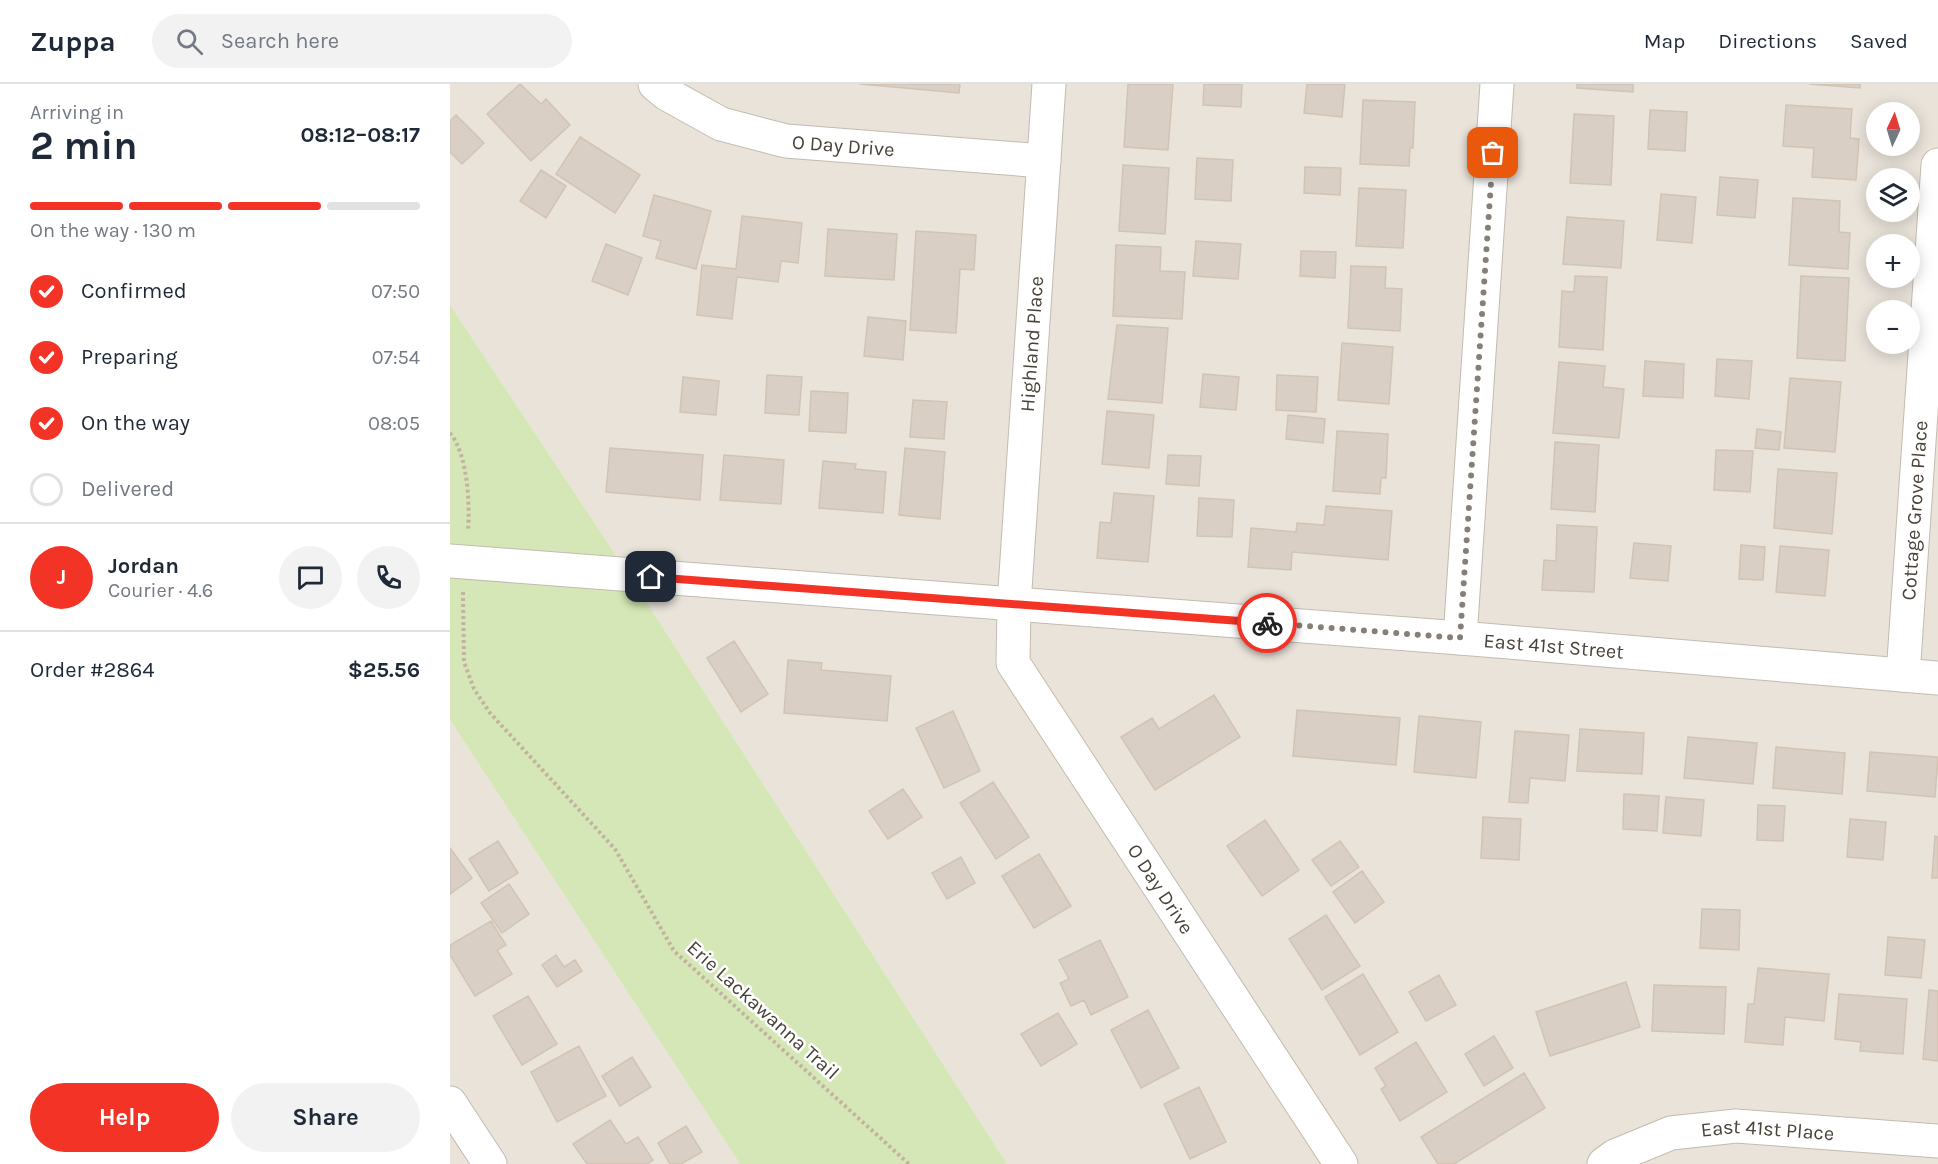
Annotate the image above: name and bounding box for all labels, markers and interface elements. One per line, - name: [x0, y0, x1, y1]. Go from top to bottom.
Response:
- search box: [152, 14, 572, 68]
- text: Zuppa: [30, 25, 116, 58]
- icon: search: [173, 25, 206, 58]
- text: Search here: [221, 28, 339, 54]
- text: Map: [1644, 29, 1685, 53]
- text: Directions: [1718, 29, 1817, 53]
- text: Saved: [1850, 29, 1908, 53]
- text: Arriving in: [30, 101, 124, 124]
- north arrow: [1866, 102, 1920, 156]
- map controls: [1866, 102, 1920, 354]
- text: 08:12–08:17: [300, 122, 420, 148]
- text: 2 min: [30, 123, 138, 169]
- pin: [1467, 127, 1518, 178]
- street label: O Day Drive: [791, 130, 895, 161]
- icon: bag: [1476, 136, 1509, 169]
- button: layers: [1866, 168, 1920, 222]
- text: On the way · 130 m: [30, 219, 196, 242]
- button: +: [1866, 234, 1920, 288]
- icon: check: [30, 275, 63, 308]
- street label: Highland Place: [1016, 275, 1048, 413]
- text: Confirmed: [81, 278, 187, 304]
- text: 07:50: [371, 280, 420, 303]
- button: −: [1866, 300, 1920, 354]
- icon: check: [30, 341, 63, 374]
- text: Preparing: [81, 344, 178, 370]
- text: 07:54: [372, 346, 420, 369]
- icon: check: [30, 407, 63, 440]
- text: On the way: [81, 410, 190, 436]
- text: 08:05: [368, 412, 420, 435]
- street label: Cottage Grove Place: [1897, 420, 1932, 601]
- text: Delivered: [81, 476, 174, 502]
- button: chat: [279, 546, 342, 609]
- button: phone: [357, 546, 420, 609]
- pin: [625, 551, 676, 602]
- text: Jordan: [108, 553, 179, 579]
- icon: home: [634, 560, 667, 593]
- text: J: [57, 564, 66, 590]
- text: Courier · 4.6: [108, 579, 213, 602]
- courier: [1237, 593, 1297, 653]
- icon: bike: [1251, 607, 1284, 640]
- street label: East 41st Street: [1483, 629, 1625, 663]
- text: Order #2864: [30, 657, 155, 683]
- text: $25.56: [348, 657, 420, 683]
- street label: O Day Drive: [1123, 839, 1199, 938]
- street label: Erie Lackawanna Trail: [682, 936, 844, 1084]
- button: Help: [30, 1083, 219, 1152]
- button: Share: [231, 1083, 420, 1152]
- street label: East 41st Place: [1699, 1114, 1835, 1145]

